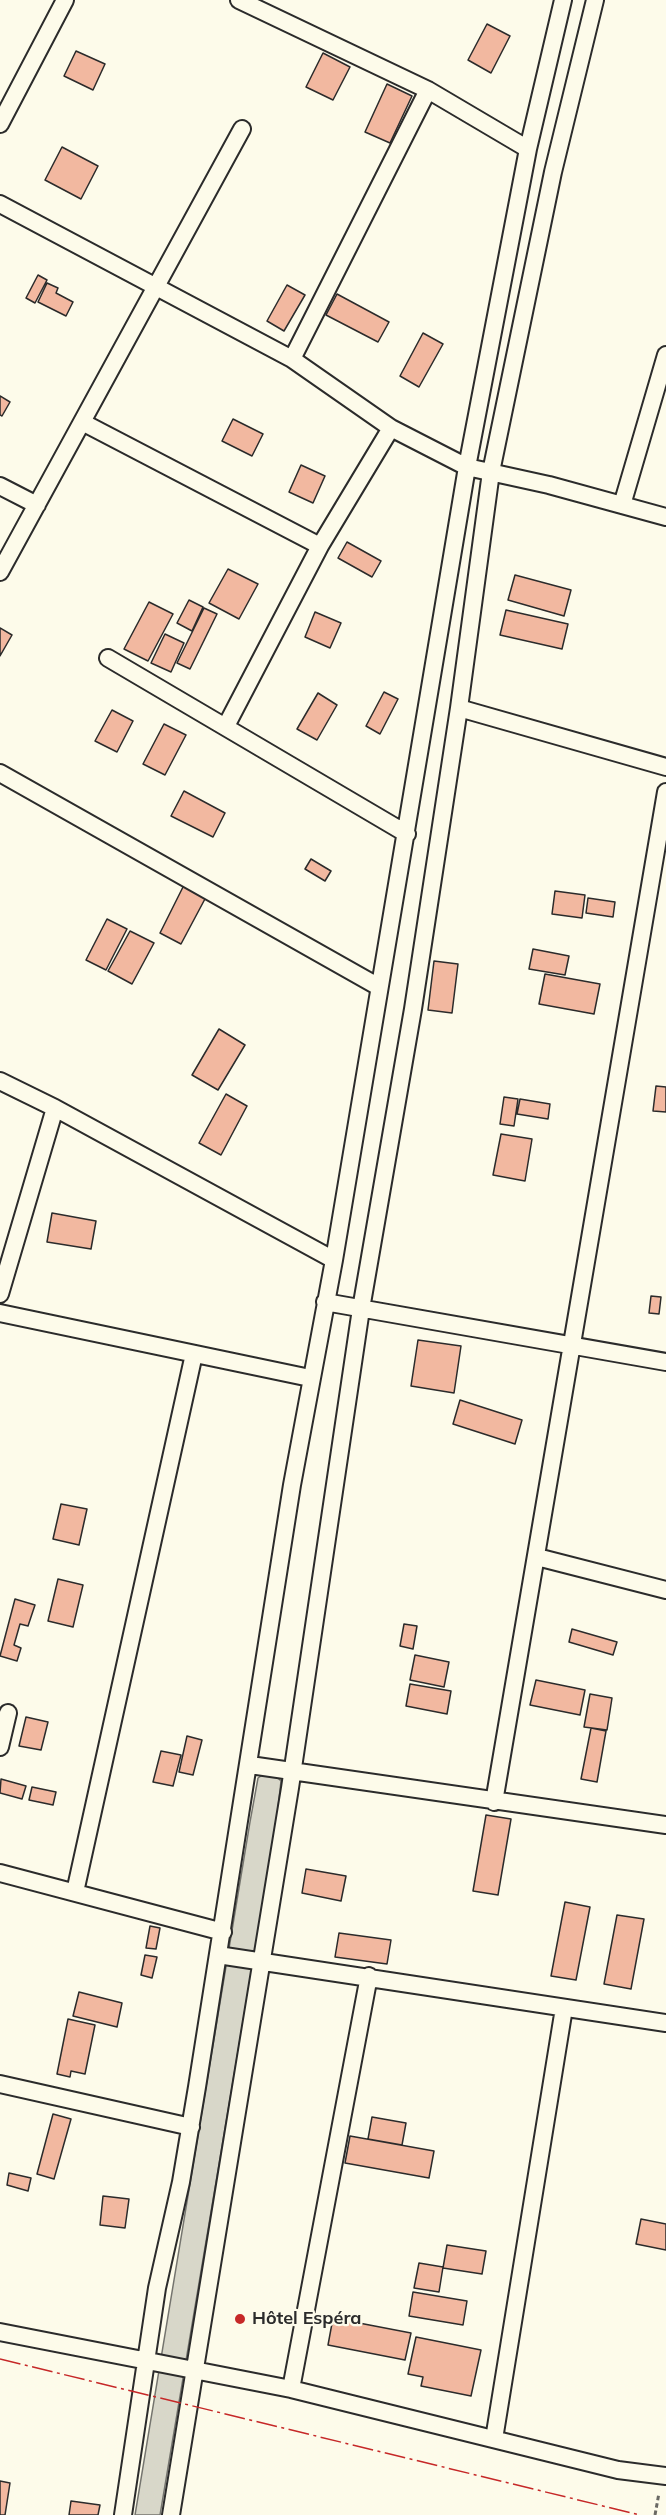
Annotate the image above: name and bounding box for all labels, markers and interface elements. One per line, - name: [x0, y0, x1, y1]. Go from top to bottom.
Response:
- place label: Hôtel Espéra: [252, 2308, 362, 2330]
- marker: Hôtel Espéra: [233, 2312, 247, 2326]

